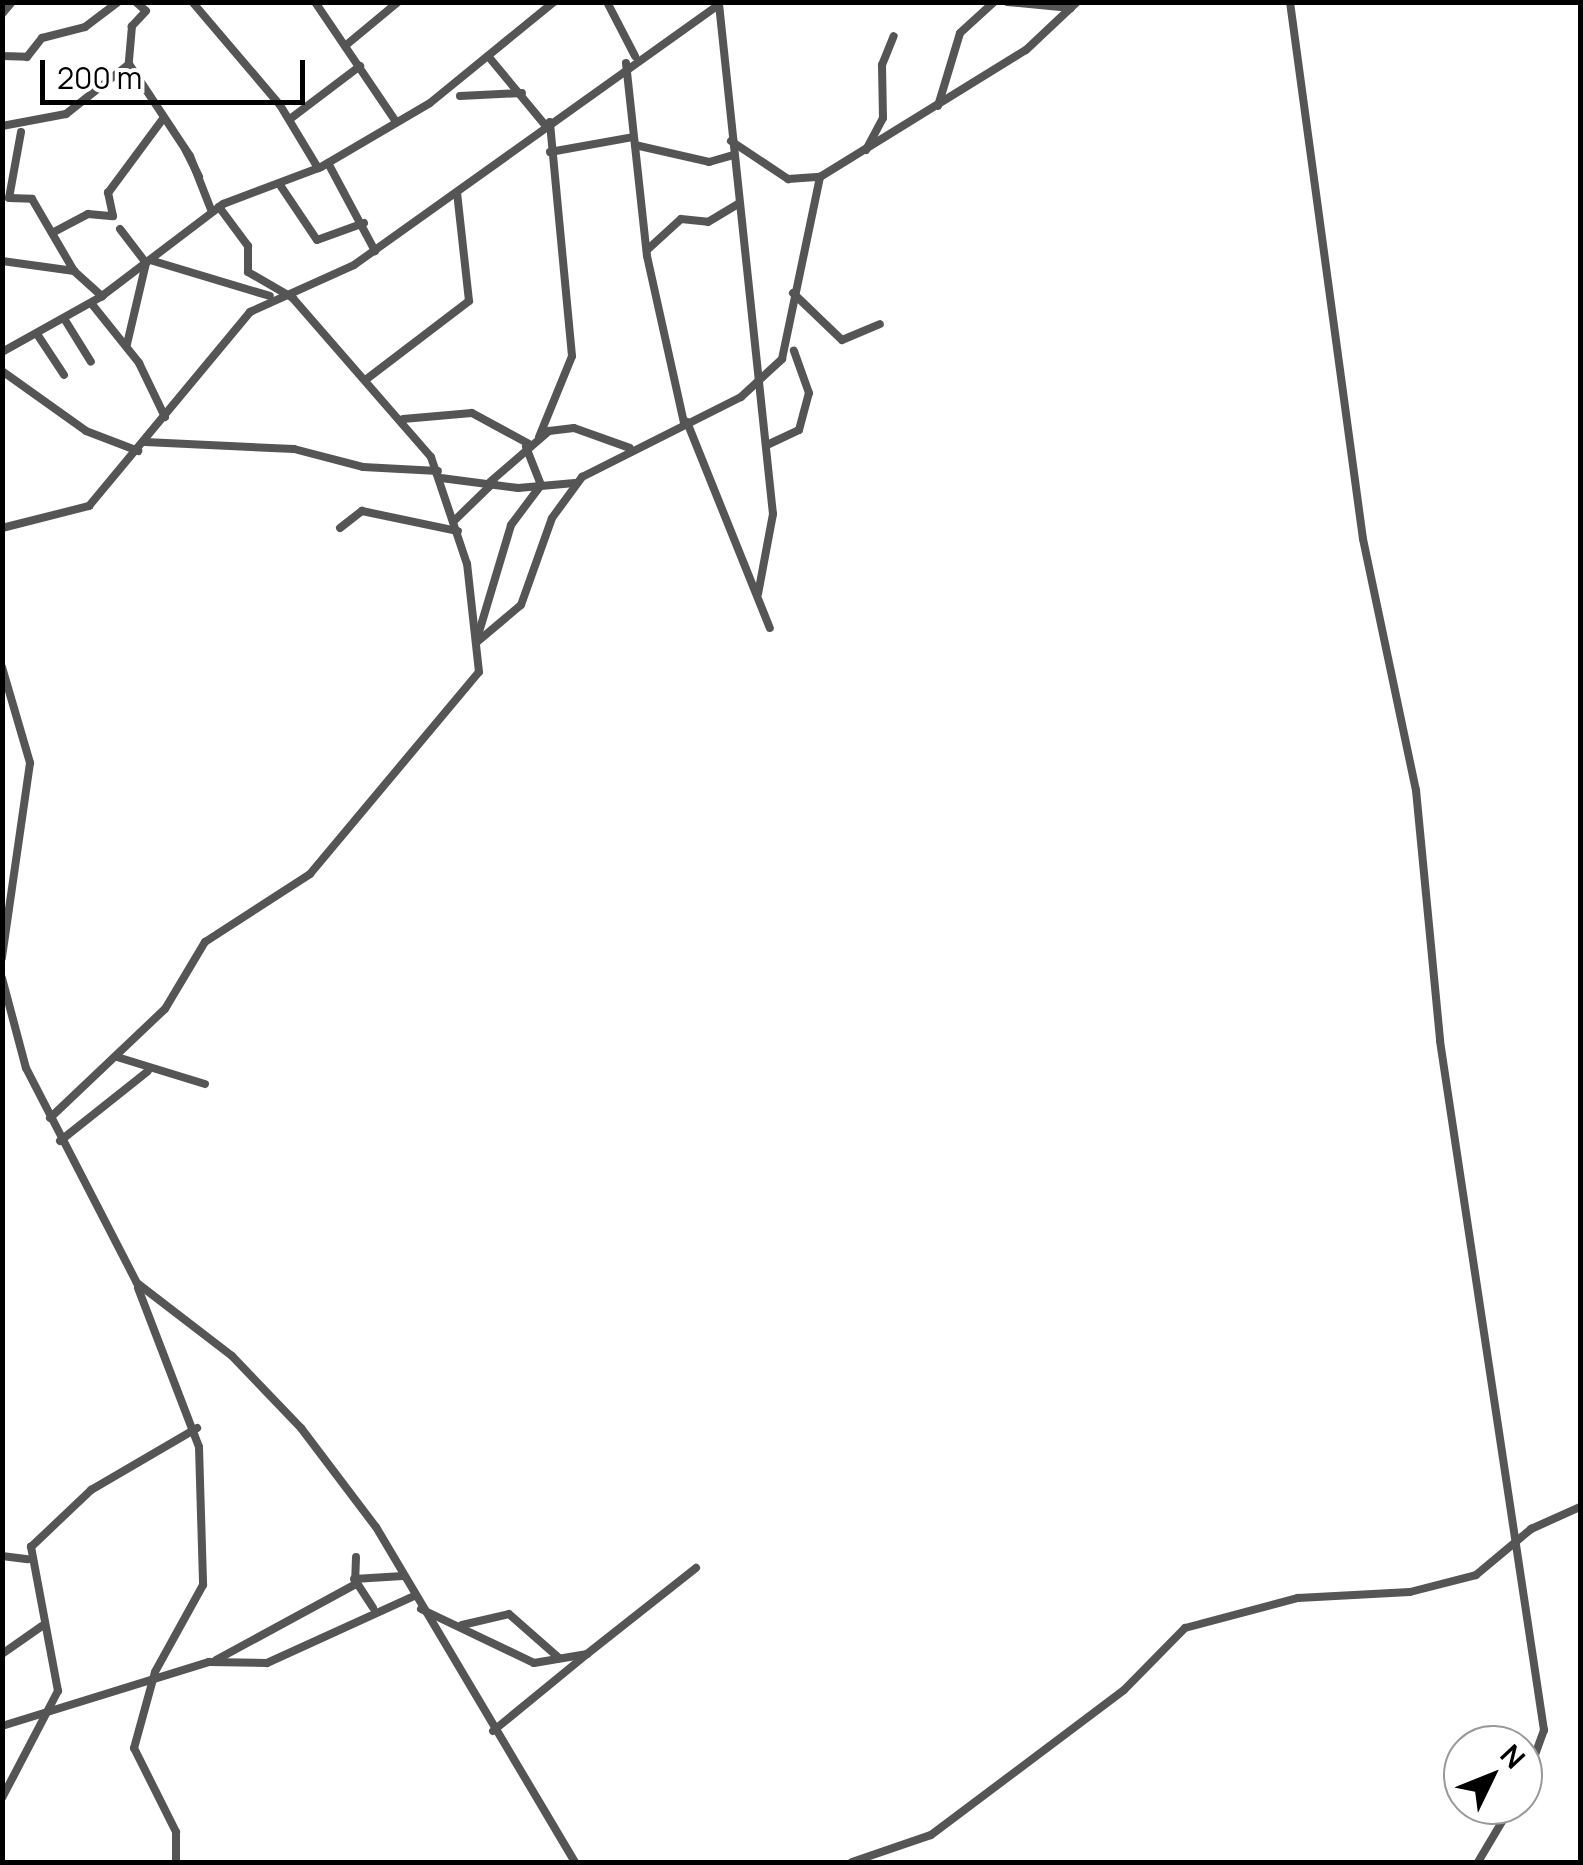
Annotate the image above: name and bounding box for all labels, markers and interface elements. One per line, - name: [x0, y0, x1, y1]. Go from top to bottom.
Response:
- scale bar: [45, 40, 310, 102]
- text: 200 m: [57, 57, 142, 98]
- north arrow: [1443, 1725, 1543, 1825]
- text: N: [1493, 1736, 1534, 1776]

